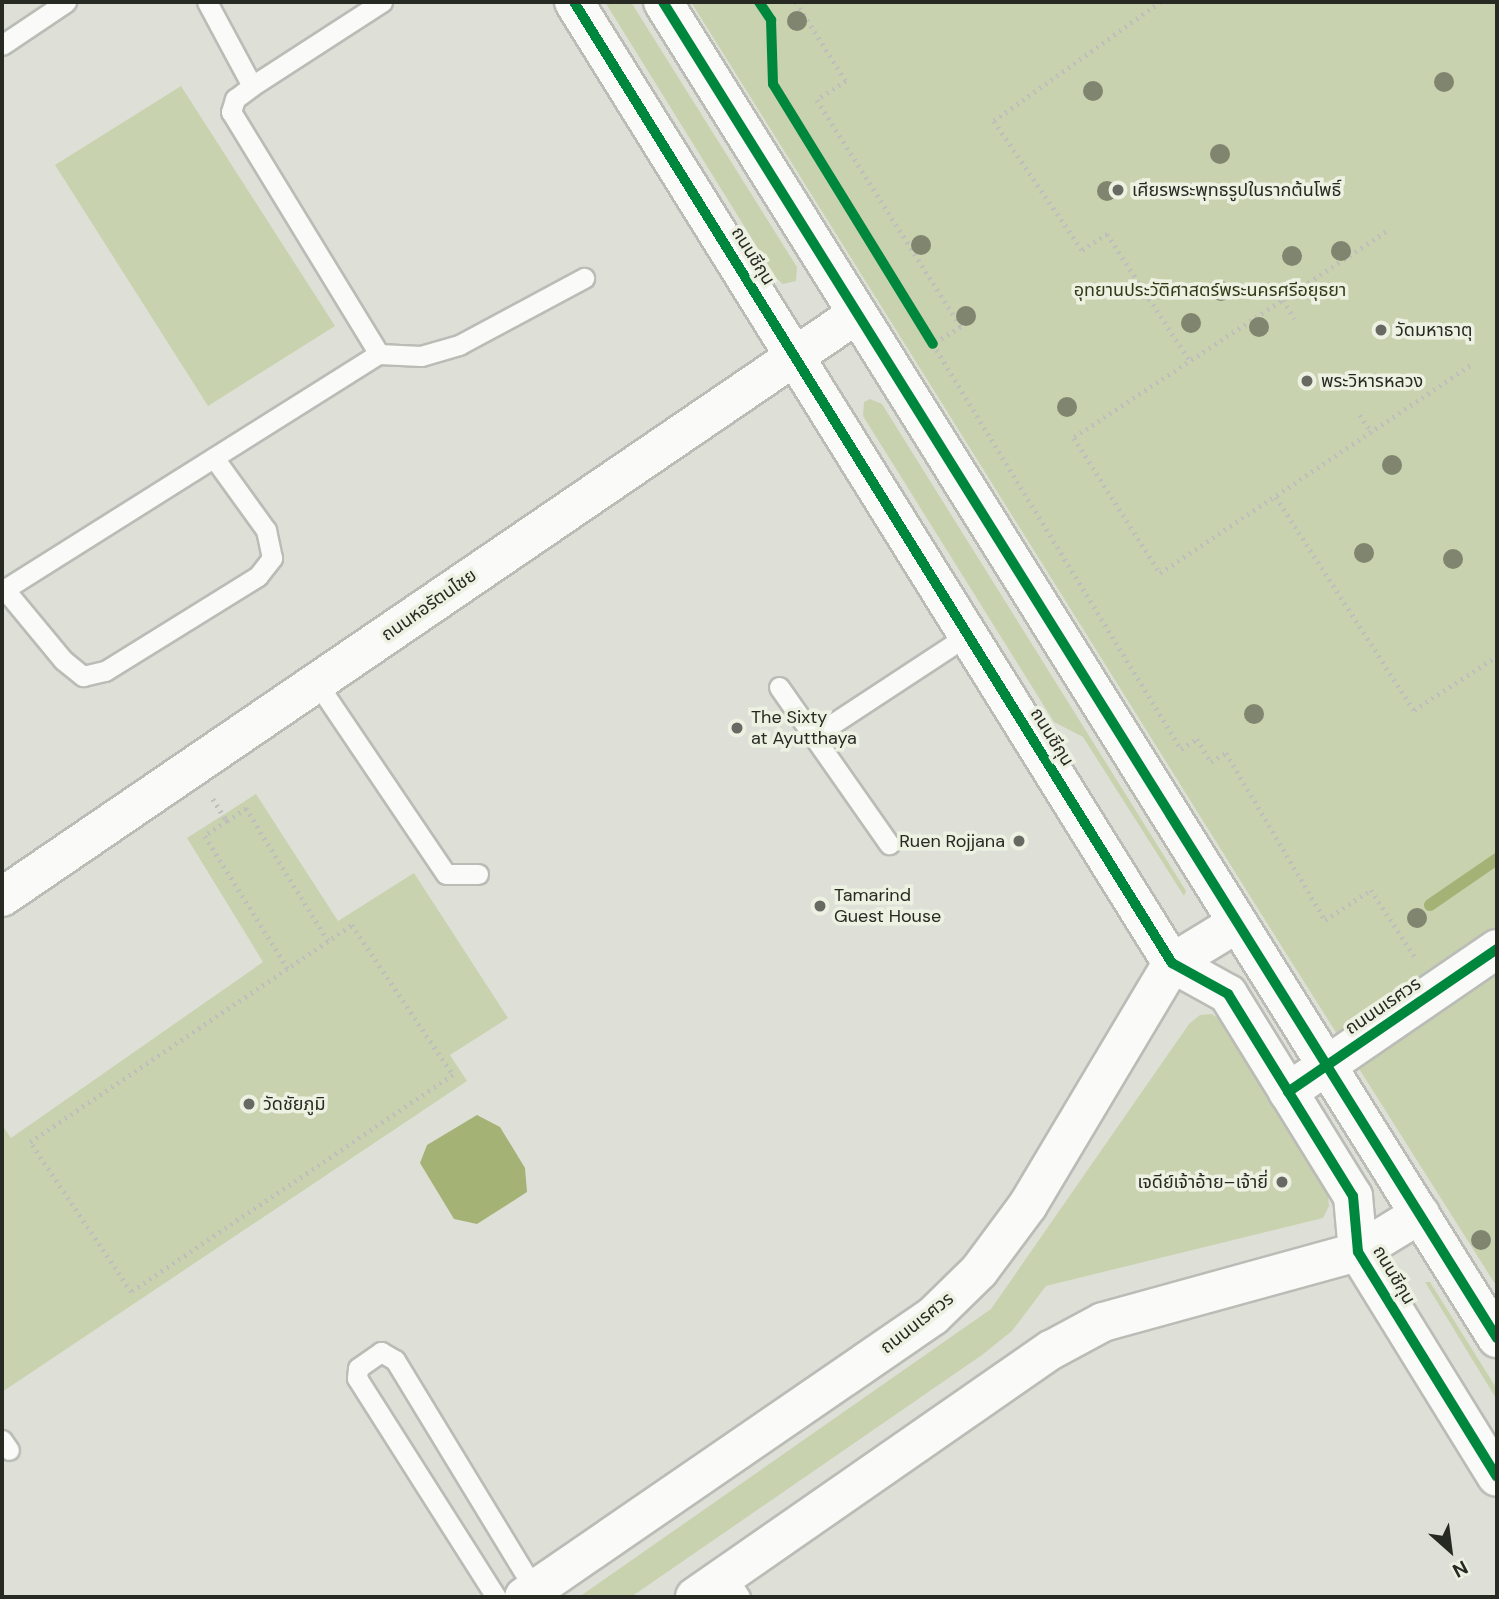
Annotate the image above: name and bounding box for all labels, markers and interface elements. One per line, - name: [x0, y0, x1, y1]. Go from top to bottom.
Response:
- place label: เศียรพระพุทธรูปในรากต้นโพธิ์: [1132, 179, 1341, 201]
- marker: เศียรพระพุทธรูปในรากต้นโพธิ์: [1110, 182, 1126, 198]
- street label: ถนนชีกุน: [727, 223, 779, 289]
- park label: อุทยานประวัติศาสตร์พระนครศรีอยุธยา: [1074, 279, 1346, 301]
- place label: วัดมหาธาตุ: [1395, 319, 1472, 341]
- marker: วัดมหาธาตุ: [1373, 322, 1389, 338]
- place label: พระวิหารหลวง: [1321, 370, 1423, 392]
- marker: พระวิหารหลวง: [1299, 373, 1315, 389]
- street label: ถนนหอรัตนไชย: [377, 564, 481, 646]
- street label: ถนนชีกุน: [1026, 704, 1078, 770]
- place label: The Sixty at Ayutthaya: [751, 707, 857, 750]
- marker: The Sixty at Ayutthaya: [729, 720, 745, 736]
- place label: Ruen Rojjana: [899, 830, 1005, 852]
- marker: Ruen Rojjana: [1011, 833, 1027, 849]
- place label: Tamarind Guest House: [834, 885, 941, 928]
- marker: Tamarind Guest House: [812, 898, 828, 914]
- street label: ถนนนเรศวร: [1341, 973, 1425, 1039]
- place label: วัดชัยภูมิ: [263, 1093, 325, 1115]
- marker: วัดชัยภูมิ: [241, 1096, 257, 1112]
- place label: เจดีย์เจ้าอ้าย–เจ้ายี่: [1137, 1171, 1268, 1193]
- marker: เจดีย์เจ้าอ้าย–เจ้ายี่: [1274, 1174, 1290, 1190]
- street label: ถนนชีกุน: [1368, 1242, 1420, 1308]
- street label: ถนนนเรศวร: [876, 1288, 958, 1358]
- north arrow: [1415, 1515, 1485, 1585]
- text: N: [1448, 1555, 1472, 1583]

